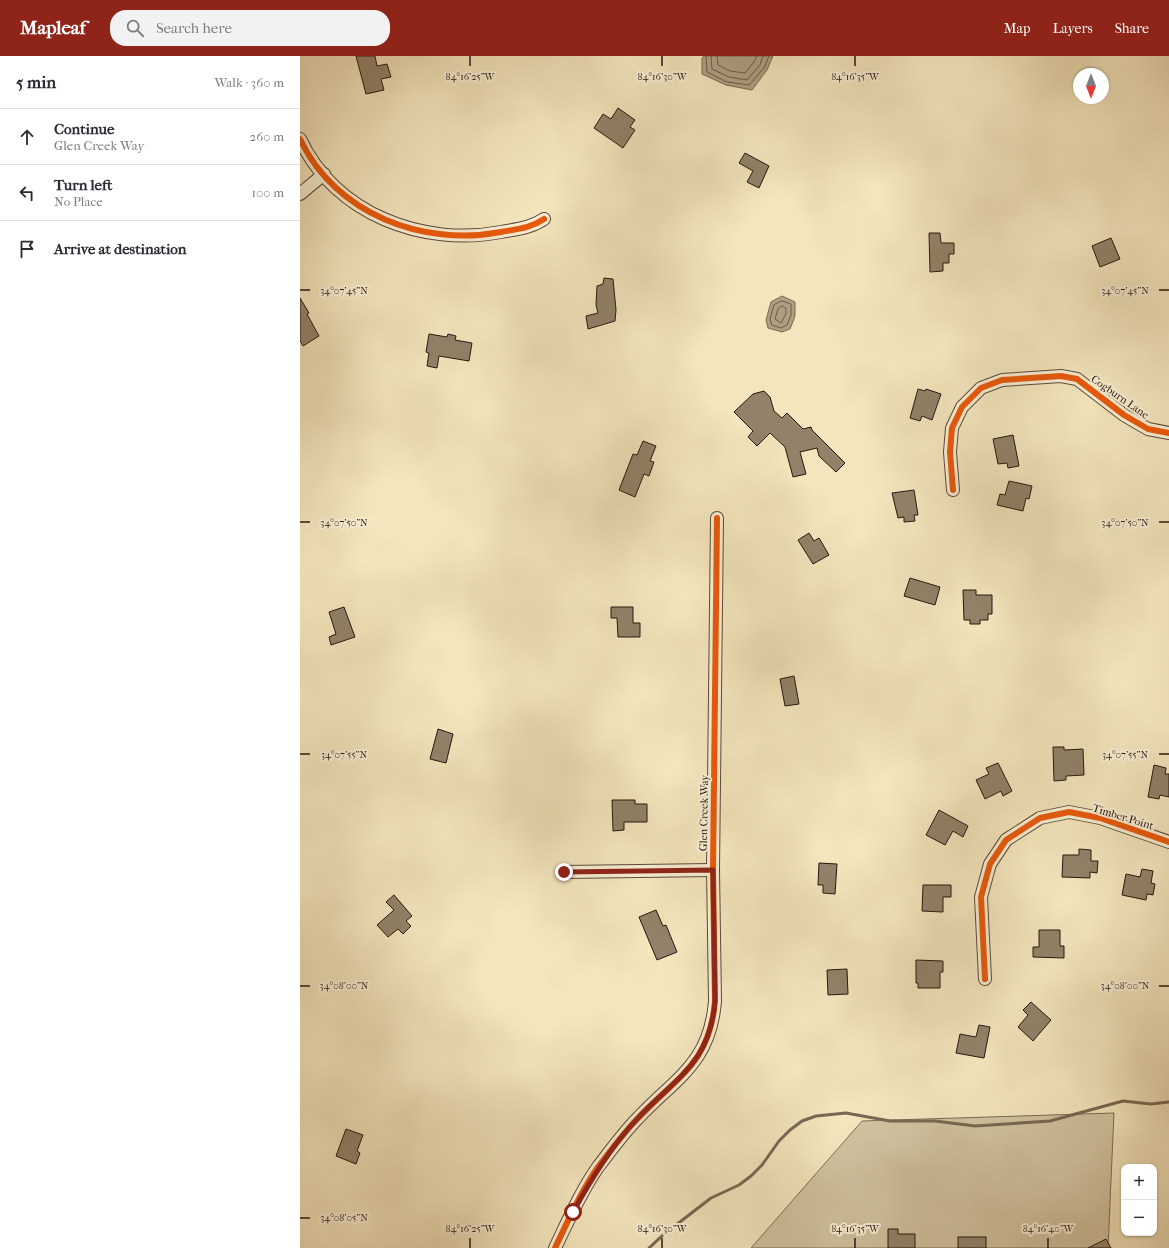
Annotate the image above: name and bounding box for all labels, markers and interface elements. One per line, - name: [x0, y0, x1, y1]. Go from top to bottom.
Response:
- search box: [110, 10, 390, 46]
- text: Mapleaf: [20, 17, 86, 39]
- icon: search: [124, 17, 146, 39]
- text: Search here: [156, 19, 232, 37]
- text: Map: [1004, 20, 1031, 37]
- text: Layers: [1053, 20, 1093, 37]
- text: Share: [1115, 20, 1149, 37]
- north arrow: [1073, 68, 1109, 104]
- text: 84°16'25"W: [446, 71, 496, 83]
- text: 84°16'30"W: [638, 71, 688, 83]
- text: 84°16'35"W: [831, 71, 880, 83]
- text: 5 min: [16, 72, 56, 92]
- text: Walk · 360 m: [214, 75, 284, 90]
- text: Continue: [54, 120, 114, 138]
- icon: ahead: [16, 126, 38, 148]
- text: 260 m: [250, 129, 284, 144]
- text: Glen Creek Way: [54, 138, 145, 153]
- text: Turn left: [54, 176, 112, 194]
- icon: left: [16, 182, 38, 204]
- text: 100 m: [251, 185, 284, 200]
- text: No Place: [54, 194, 103, 209]
- icon: arrive: [16, 238, 38, 260]
- text: Arrive at destination: [54, 240, 186, 258]
- text: 34°07'45"N: [320, 285, 368, 297]
- text: 34°07'45"N: [1101, 285, 1149, 297]
- street label: Cogburn Lane: [1089, 372, 1152, 422]
- text: 34°07'50"N: [320, 517, 368, 529]
- text: 34°07'50"N: [1101, 517, 1149, 529]
- text: 34°07'55"N: [321, 749, 368, 761]
- text: 34°07'55"N: [1102, 749, 1149, 761]
- street label: Glen Creek Way: [697, 773, 711, 851]
- street label: Timber Point: [1091, 802, 1155, 832]
- route end: [555, 863, 573, 881]
- text: 34°08'00"N: [320, 980, 369, 992]
- text: 34°08'00"N: [1101, 980, 1150, 992]
- map controls: [1121, 1164, 1157, 1236]
- button: +: [1121, 1164, 1157, 1200]
- button: −: [1121, 1200, 1157, 1236]
- route start: [564, 1203, 582, 1221]
- text: 34°08'05"N: [320, 1212, 368, 1224]
- text: 84°16'25"W: [446, 1223, 496, 1235]
- text: 84°16'30"W: [638, 1223, 688, 1235]
- text: 84°16'35"W: [831, 1223, 880, 1235]
- text: 84°16'40"W: [1023, 1223, 1075, 1235]

